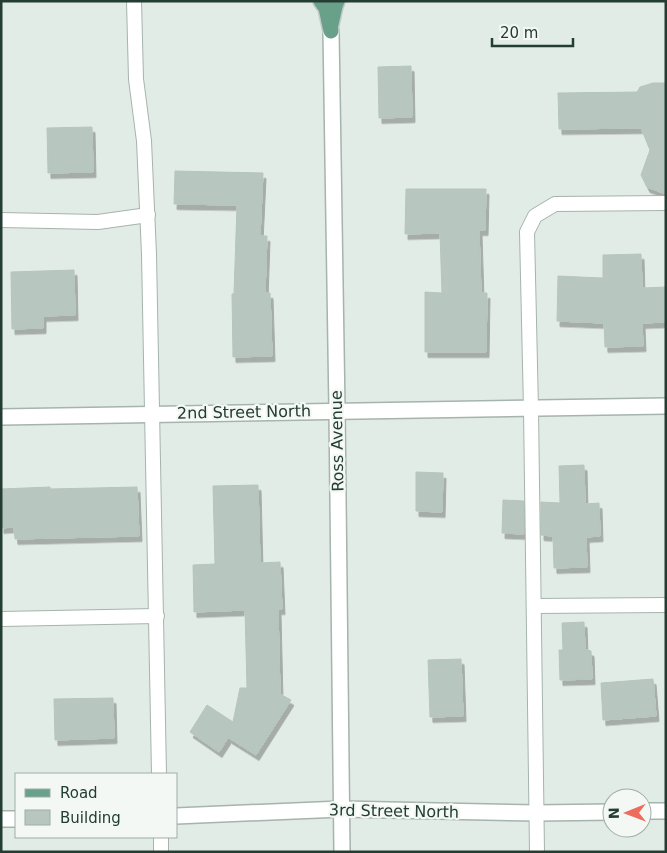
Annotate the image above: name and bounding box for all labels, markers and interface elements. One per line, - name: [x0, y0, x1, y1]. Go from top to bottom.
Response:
- scale bar: [492, 15, 573, 47]
- text: 20 m: [500, 24, 538, 42]
- street label: Ross Avenue: [327, 390, 347, 492]
- street label: 2nd Street North: [177, 401, 311, 423]
- legend: [15, 773, 178, 838]
- text: Road: [60, 784, 98, 802]
- north arrow: [602, 788, 652, 838]
- street label: 3rd Street North: [329, 800, 459, 822]
- text: N: [606, 807, 622, 819]
- text: Building: [60, 809, 121, 827]

